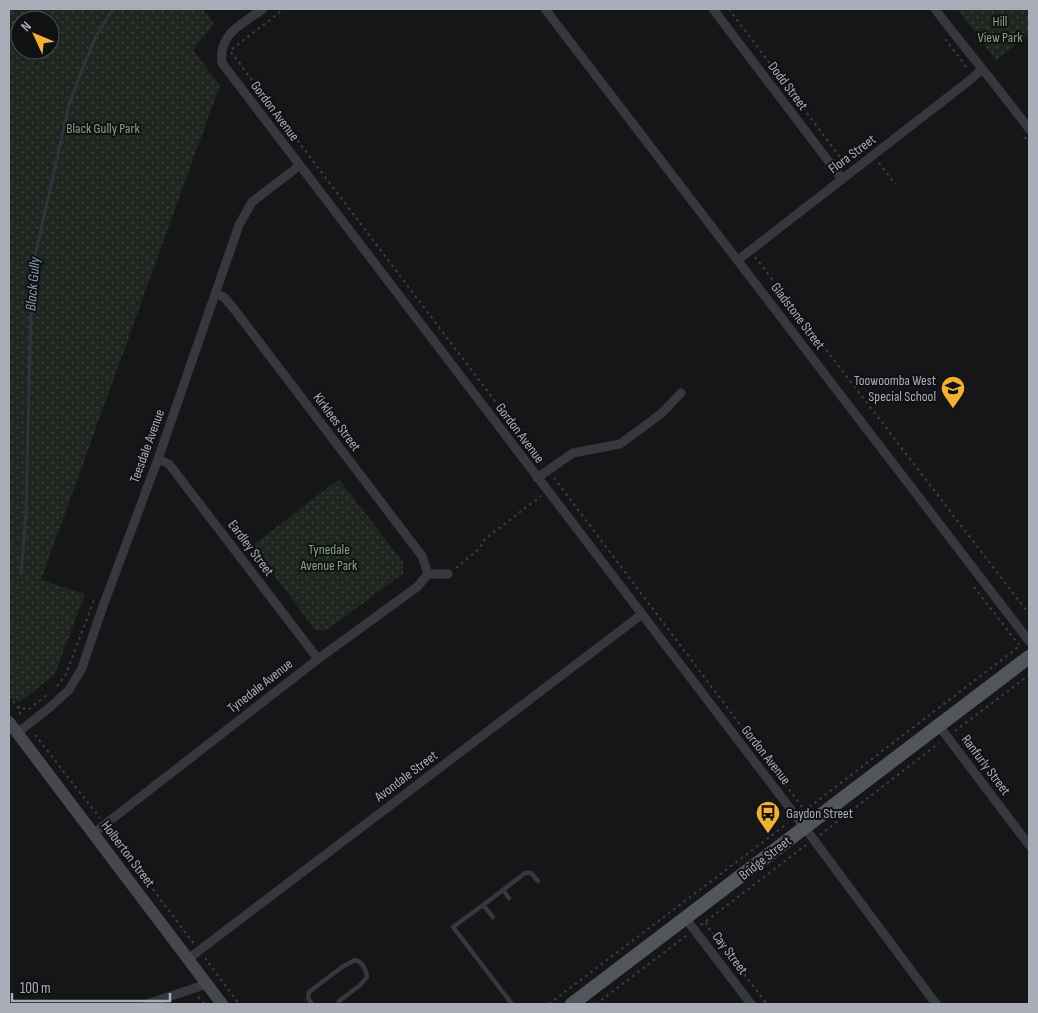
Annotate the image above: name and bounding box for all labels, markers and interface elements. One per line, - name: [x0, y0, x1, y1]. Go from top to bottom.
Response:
- north arrow: [10, 10, 60, 60]
- park label: Hill View Park: [977, 13, 1023, 46]
- text: N: [17, 18, 35, 35]
- street label: Dodd Street: [764, 58, 812, 114]
- street label: Gordon Avenue: [247, 78, 303, 144]
- park label: Black Gully Park: [66, 120, 140, 137]
- street label: Flora Street: [825, 131, 879, 177]
- water label: Black Gully: [21, 255, 45, 312]
- street label: Gladstone Street: [767, 279, 829, 353]
- place label: Toowoomba West Special School: [854, 372, 936, 405]
- school or university icon: Toowoomba West Special School: [940, 375, 966, 409]
- street label: Kirklees Street: [309, 389, 365, 455]
- street label: Gordon Avenue: [492, 400, 548, 466]
- street label: Teesdale Avenue: [126, 407, 168, 485]
- street label: Eardley Street: [224, 517, 278, 579]
- park label: Tynedale Avenue Park: [300, 541, 358, 574]
- street label: Tynedale Avenue: [224, 655, 296, 717]
- street label: Gordon Avenue: [738, 722, 794, 788]
- street label: Ranfurly Street: [958, 731, 1014, 799]
- street label: Avondale Street: [370, 747, 441, 806]
- bus stop icon: Gaydon Street: [755, 800, 781, 834]
- place label: Gaydon Street: [786, 805, 853, 822]
- street label: Holberton Street: [97, 817, 159, 891]
- street label: Bridge Street: [735, 832, 795, 884]
- street label: Cay Street: [708, 928, 752, 978]
- scale bar: [12, 970, 170, 1002]
- text: 100 m: [20, 979, 51, 998]

